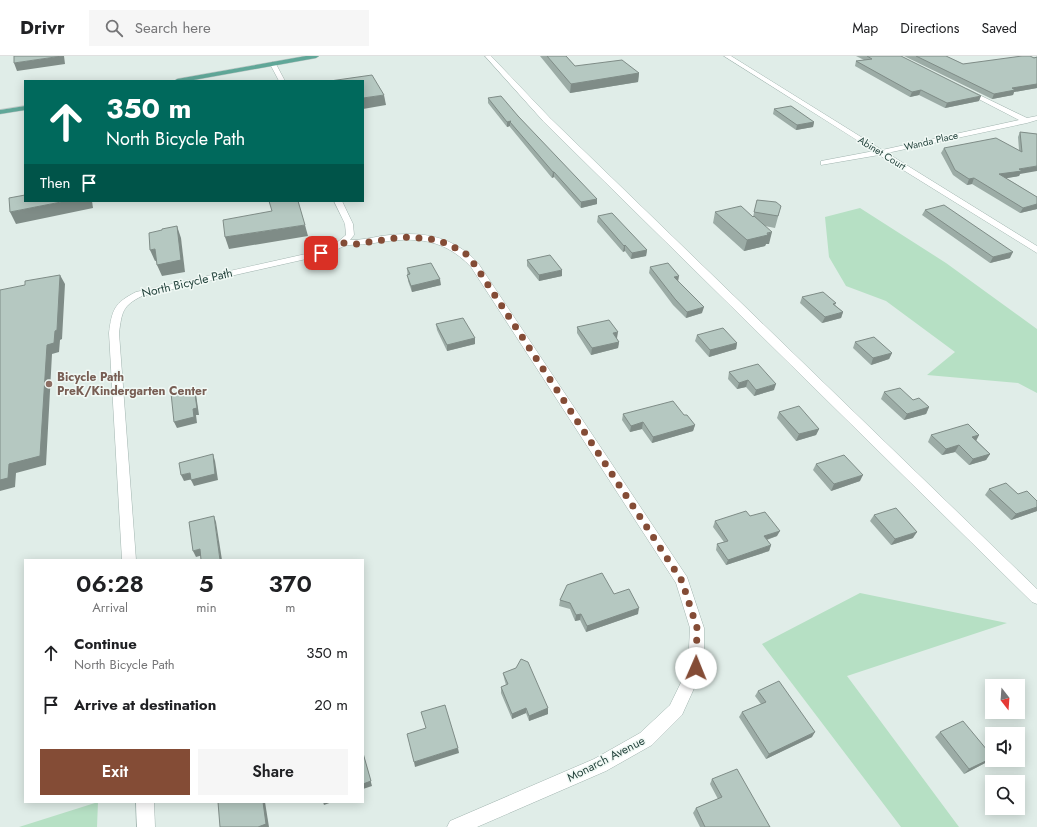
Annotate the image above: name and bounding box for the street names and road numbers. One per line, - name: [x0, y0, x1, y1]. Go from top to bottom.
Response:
- street label: Wanda Place: [903, 128, 959, 154]
- street label: Abinet Court: [855, 132, 909, 174]
- street label: North Bicycle Path: [140, 264, 234, 302]
- street label: Monarch Avenue: [564, 732, 648, 786]

